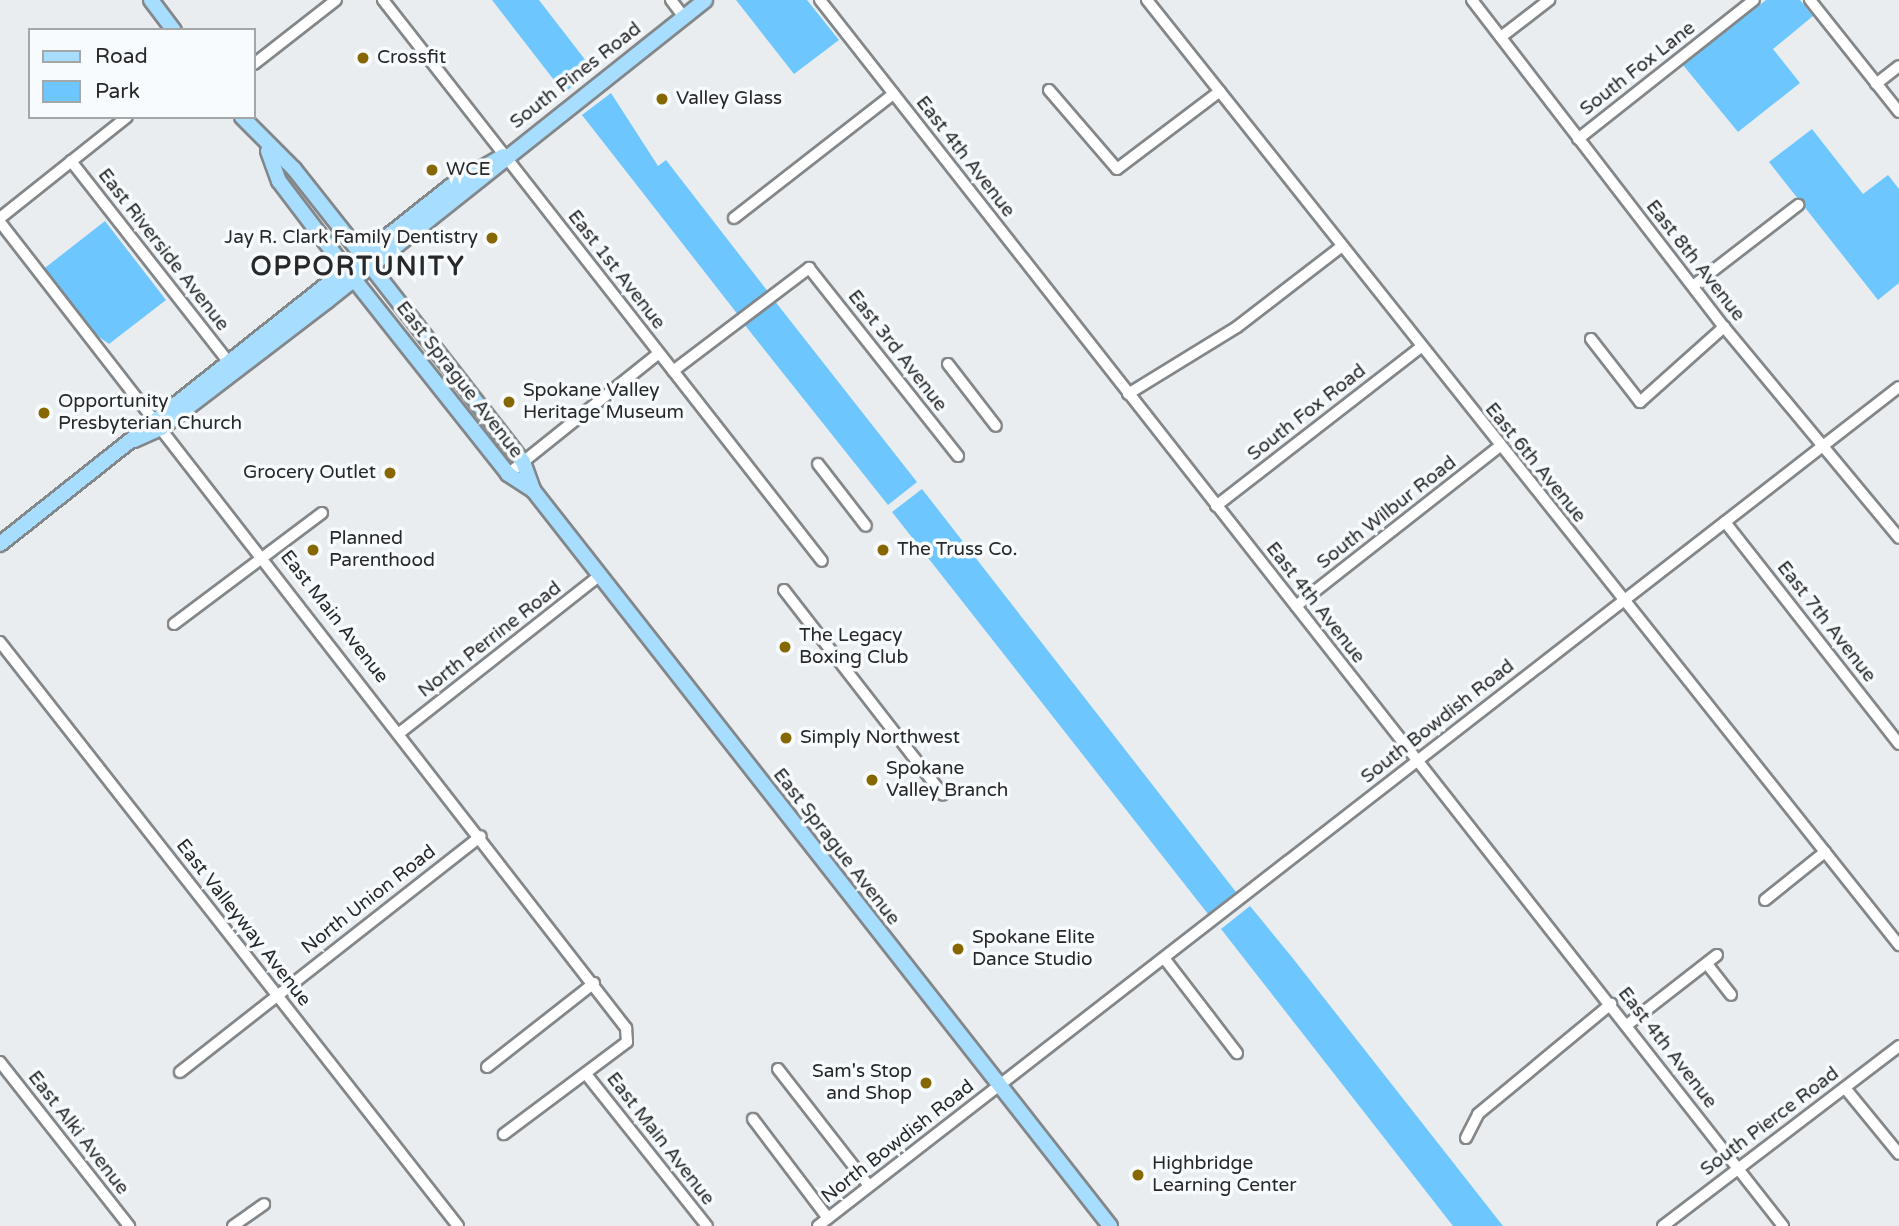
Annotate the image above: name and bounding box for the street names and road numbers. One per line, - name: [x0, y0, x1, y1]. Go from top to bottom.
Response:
- street label: South Fox Lane: [1576, 17, 1700, 121]
- street label: South Pines Road: [506, 18, 646, 134]
- street label: East 4th Avenue: [911, 92, 1019, 222]
- street label: East Riverside Avenue: [93, 164, 233, 336]
- street label: East 8th Avenue: [1641, 196, 1749, 326]
- street label: East 1st Avenue: [562, 206, 670, 334]
- street label: East 3rd Avenue: [843, 286, 951, 416]
- street label: East Sprague Avenue: [391, 297, 527, 463]
- street label: South Fox Road: [1243, 360, 1371, 466]
- street label: East 6th Avenue: [1480, 398, 1590, 528]
- street label: South Wilbur Road: [1313, 452, 1461, 574]
- street label: East 4th Avenue: [1261, 538, 1369, 668]
- street label: East Main Avenue: [275, 546, 393, 688]
- street label: East 7th Avenue: [1772, 557, 1880, 687]
- street label: North Perrine Road: [414, 577, 566, 703]
- street label: South Bowdish Road: [1357, 655, 1519, 789]
- street label: East Sprague Avenue: [768, 764, 904, 930]
- street label: East Valleyway Avenue: [171, 835, 315, 1011]
- street label: North Union Road: [297, 841, 441, 959]
- street label: East 4th Avenue: [1613, 983, 1721, 1113]
- street label: South Pierce Road: [1696, 1063, 1844, 1181]
- street label: East Alki Avenue: [23, 1067, 133, 1199]
- street label: East Main Avenue: [601, 1068, 719, 1210]
- street label: North Bowdish Road: [817, 1075, 979, 1209]

